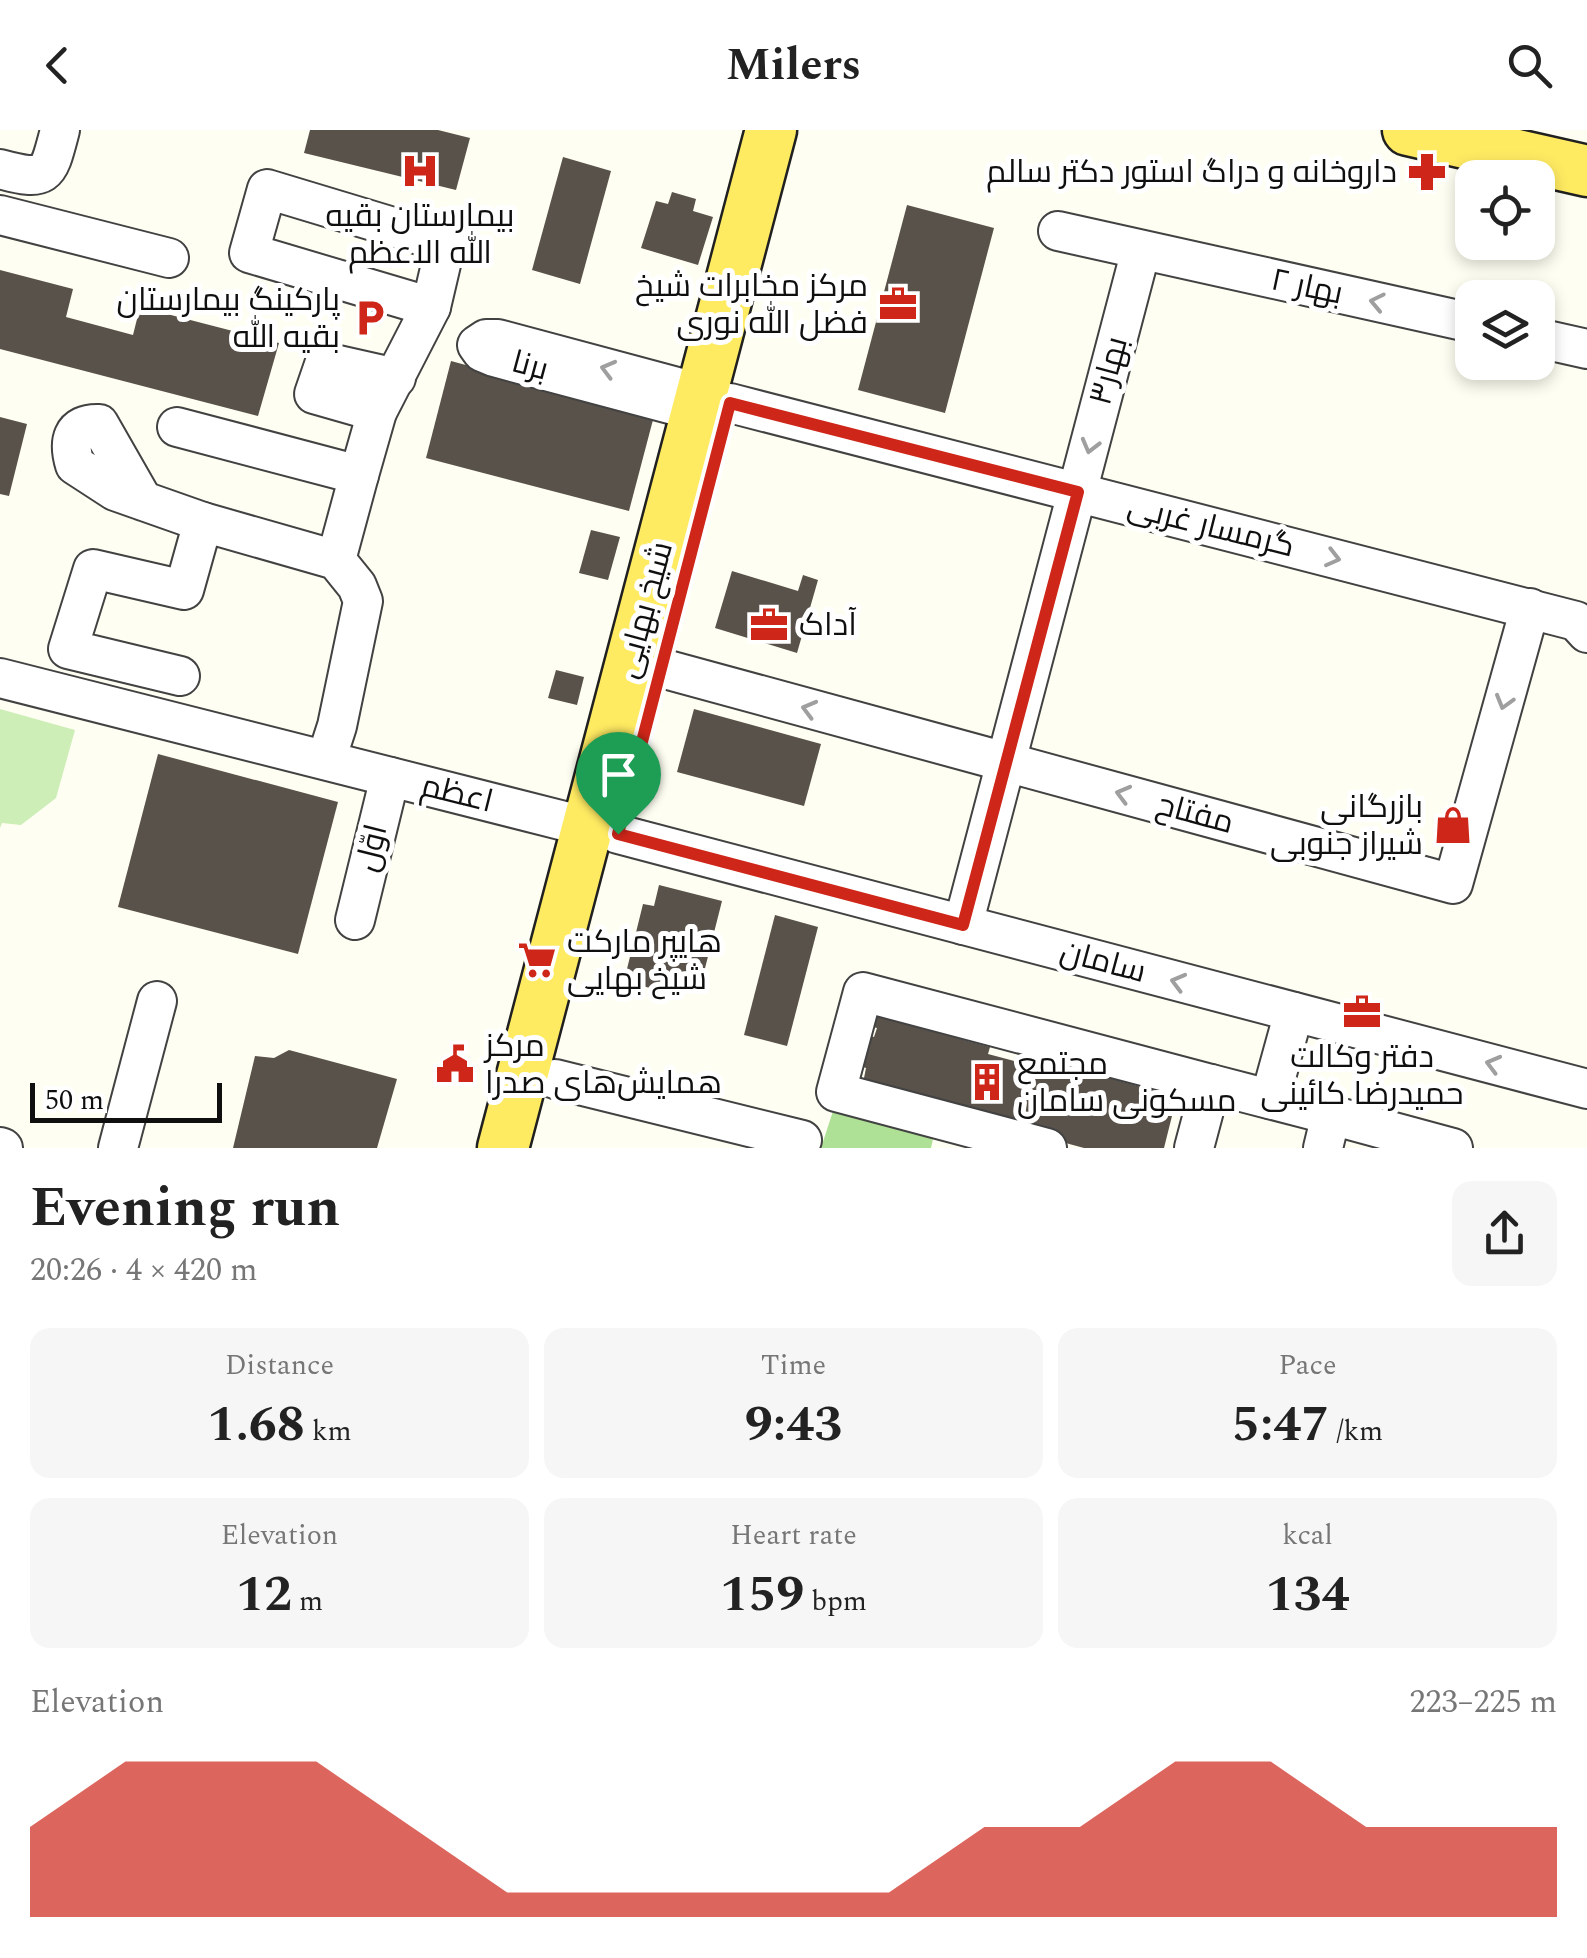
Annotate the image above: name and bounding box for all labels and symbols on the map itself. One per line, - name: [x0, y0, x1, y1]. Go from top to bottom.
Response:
- place label: داروخانه و دراگ استور دکتر سالم: [986, 148, 1397, 197]
- hospital icon: بیمارستان بقیه الله الاعظم: [399, 150, 441, 192]
- pharmacy icon: داروخانه و دراگ استور دکتر سالم: [1406, 151, 1448, 193]
- place label: بیمارستان بقیه الله الاعظم: [326, 192, 514, 278]
- street label: بهار ۲: [1266, 256, 1348, 318]
- place label: مرکز مخابرات شیخ فضل الله نوری: [635, 262, 868, 348]
- place label: پارکینگ بیمارستان بقیه الله: [117, 276, 340, 362]
- office icon: مرکز مخابرات شیخ فضل الله نوری: [877, 283, 919, 325]
- one-way arrow: [1369, 293, 1386, 314]
- parking icon: پارکینگ بیمارستان بقیه الله: [349, 297, 391, 339]
- street label: بهار۳: [1076, 331, 1142, 411]
- street label: برنا: [506, 338, 554, 394]
- one-way arrow: [600, 359, 617, 380]
- one-way arrow: [1080, 437, 1101, 454]
- street label: گرمسار غربی: [1122, 483, 1300, 571]
- street label: شیخ بهایی: [603, 536, 687, 684]
- one-way arrow: [1324, 546, 1341, 567]
- place label: آداک: [799, 601, 857, 650]
- office icon: آداک: [748, 604, 790, 646]
- one-way arrow: [1495, 693, 1516, 710]
- one-way arrow: [801, 699, 819, 720]
- pin: [576, 732, 661, 835]
- street label: اعظم: [416, 761, 498, 827]
- street label: مفتاح: [1151, 780, 1239, 848]
- place label: بازرگانی شیراز جنوبی: [1270, 783, 1423, 869]
- one-way arrow: [1115, 785, 1132, 806]
- shop icon: بازرگانی شیراز جنوبی: [1432, 804, 1474, 846]
- street label: اوّل: [342, 819, 402, 877]
- place label: هایپر مارکت شیخ بهایی: [567, 918, 722, 1004]
- street label: سامان: [1055, 927, 1151, 997]
- supermarket icon: هایپر مارکت شیخ بهایی: [516, 939, 558, 981]
- one-way arrow: [1170, 972, 1187, 993]
- office icon: دفتر وکالت حمیدرضا کائینی: [1341, 991, 1383, 1033]
- place label: مرکز همایش‌های صدرا: [483, 1022, 722, 1108]
- place label: دفتر وکالت حمیدرضا کائینی: [1260, 1033, 1464, 1119]
- place label: مجتمع مسکونی سامان: [1017, 1040, 1237, 1126]
- public building icon: مرکز همایش‌های صدرا: [434, 1043, 476, 1085]
- one-way arrow: [1485, 1055, 1502, 1076]
- building icon: مجتمع مسکونی سامان: [966, 1061, 1008, 1103]
- scale bar: [30, 1078, 222, 1123]

